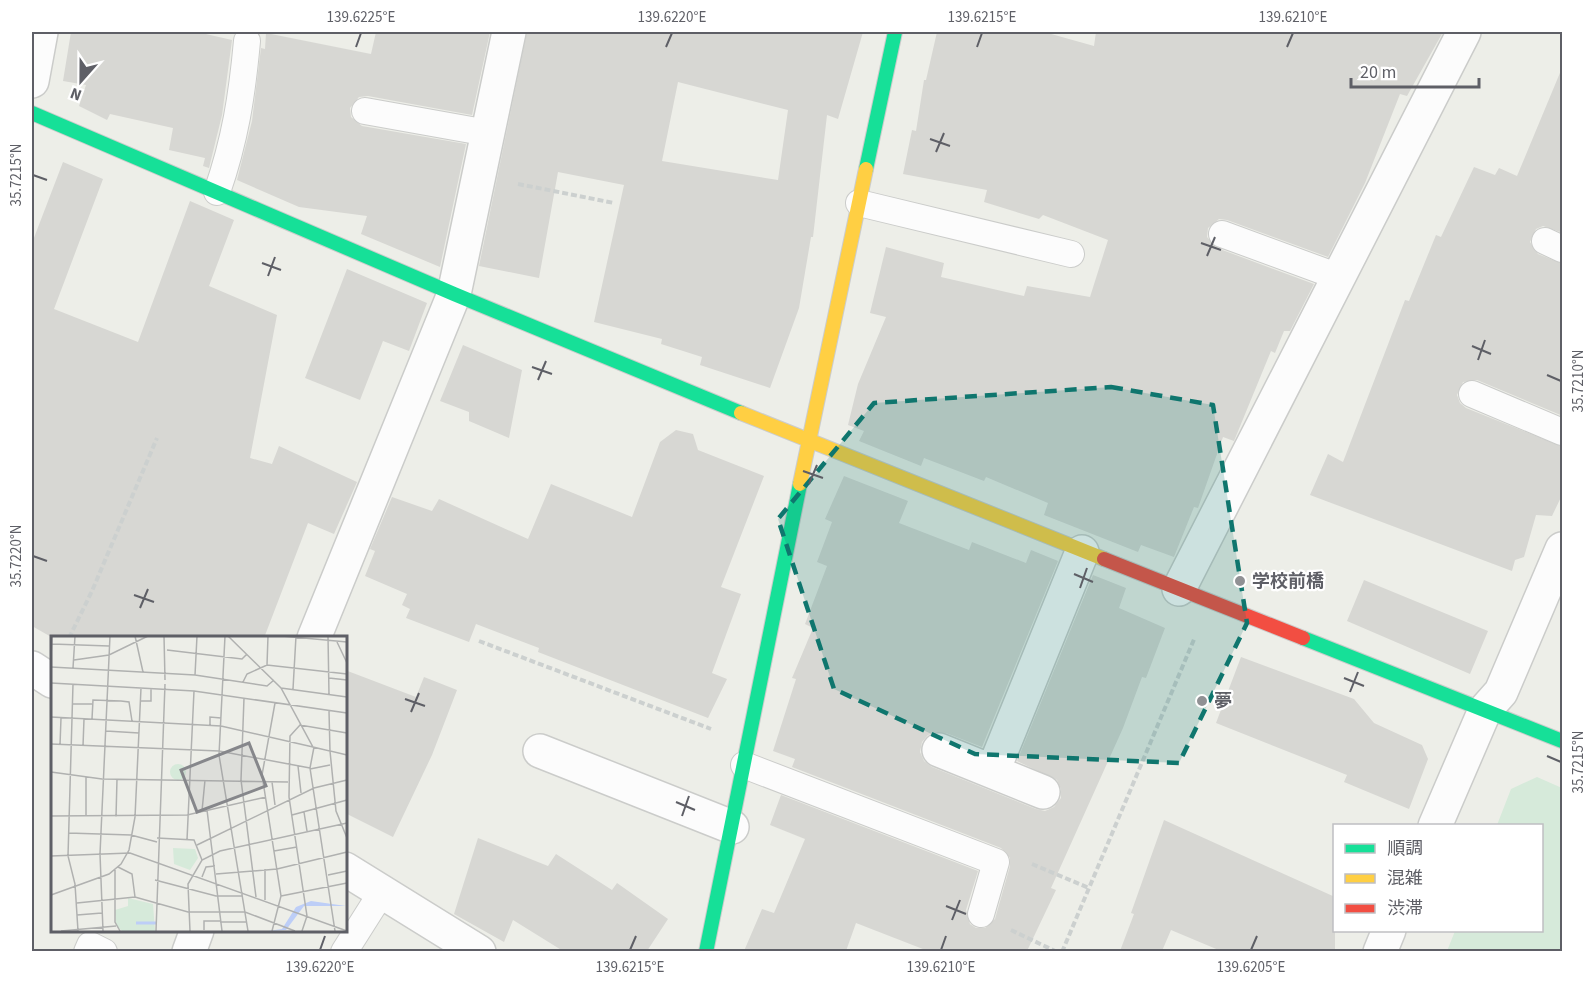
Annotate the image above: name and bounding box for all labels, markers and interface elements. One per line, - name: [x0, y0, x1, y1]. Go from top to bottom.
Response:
- text: 139.6225°E: [327, 7, 395, 28]
- text: 139.6220°E: [638, 7, 706, 28]
- text: 139.6215°E: [948, 7, 1016, 28]
- text: 139.6210°E: [1259, 7, 1327, 28]
- north arrow: [51, 51, 111, 111]
- scale bar: [1351, 51, 1478, 89]
- text: 20 m: [1360, 60, 1396, 85]
- text: N: [67, 82, 85, 106]
- text: 35.7215°N: [6, 143, 27, 207]
- text: 35.7210°N: [1568, 349, 1589, 413]
- text: 35.7220°N: [6, 524, 27, 588]
- place label: 学校前橋: [1252, 569, 1324, 594]
- marker: 学校前橋: [1233, 574, 1247, 588]
- inset map: [51, 636, 346, 932]
- place label: 夢: [1214, 689, 1232, 714]
- marker: 夢: [1195, 694, 1209, 708]
- text: 35.7215°N: [1568, 730, 1589, 794]
- legend: [1333, 824, 1543, 932]
- text: 順調: [1387, 836, 1423, 861]
- text: 混雑: [1387, 866, 1423, 891]
- text: 渋滞: [1387, 896, 1423, 921]
- text: 139.6220°E: [286, 957, 354, 978]
- text: 139.6215°E: [596, 957, 664, 978]
- text: 139.6210°E: [907, 957, 975, 978]
- text: 139.6205°E: [1217, 957, 1285, 978]

